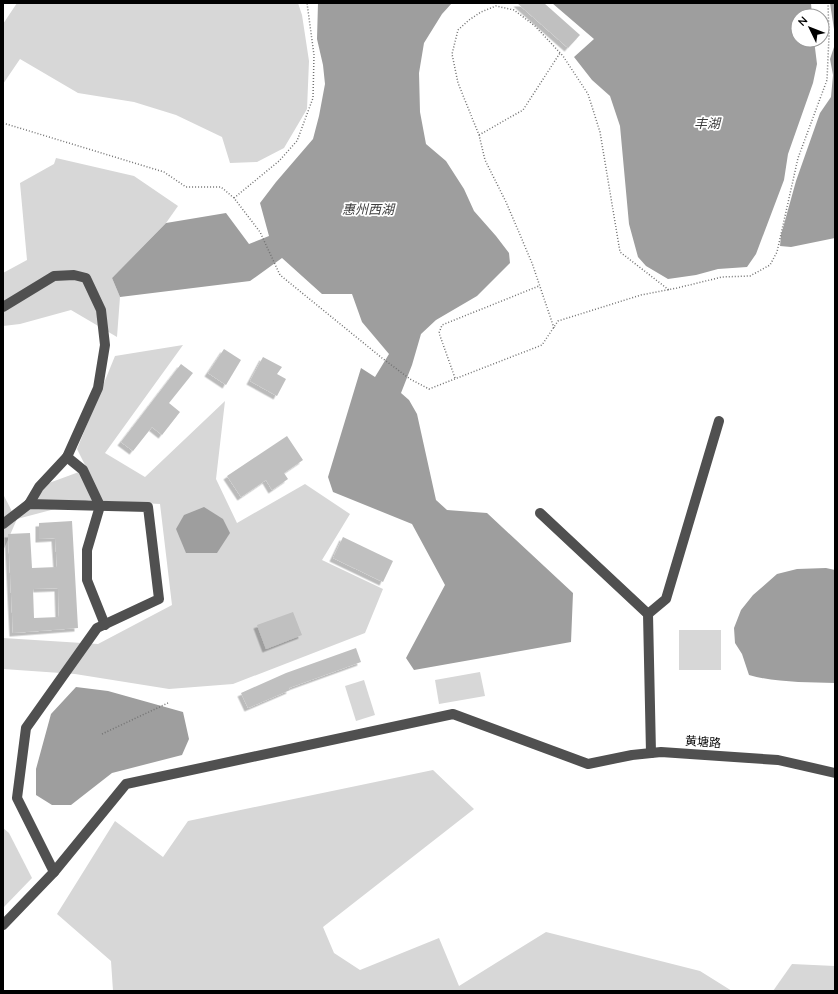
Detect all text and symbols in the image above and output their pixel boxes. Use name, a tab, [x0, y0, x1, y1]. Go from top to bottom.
north arrow	[790, 8, 830, 48]
text: N	[795, 13, 811, 29]
water label: 丰湖	[694, 115, 722, 131]
water label: 惠州西湖	[342, 201, 396, 217]
street label: 黄塘路	[685, 733, 722, 750]

